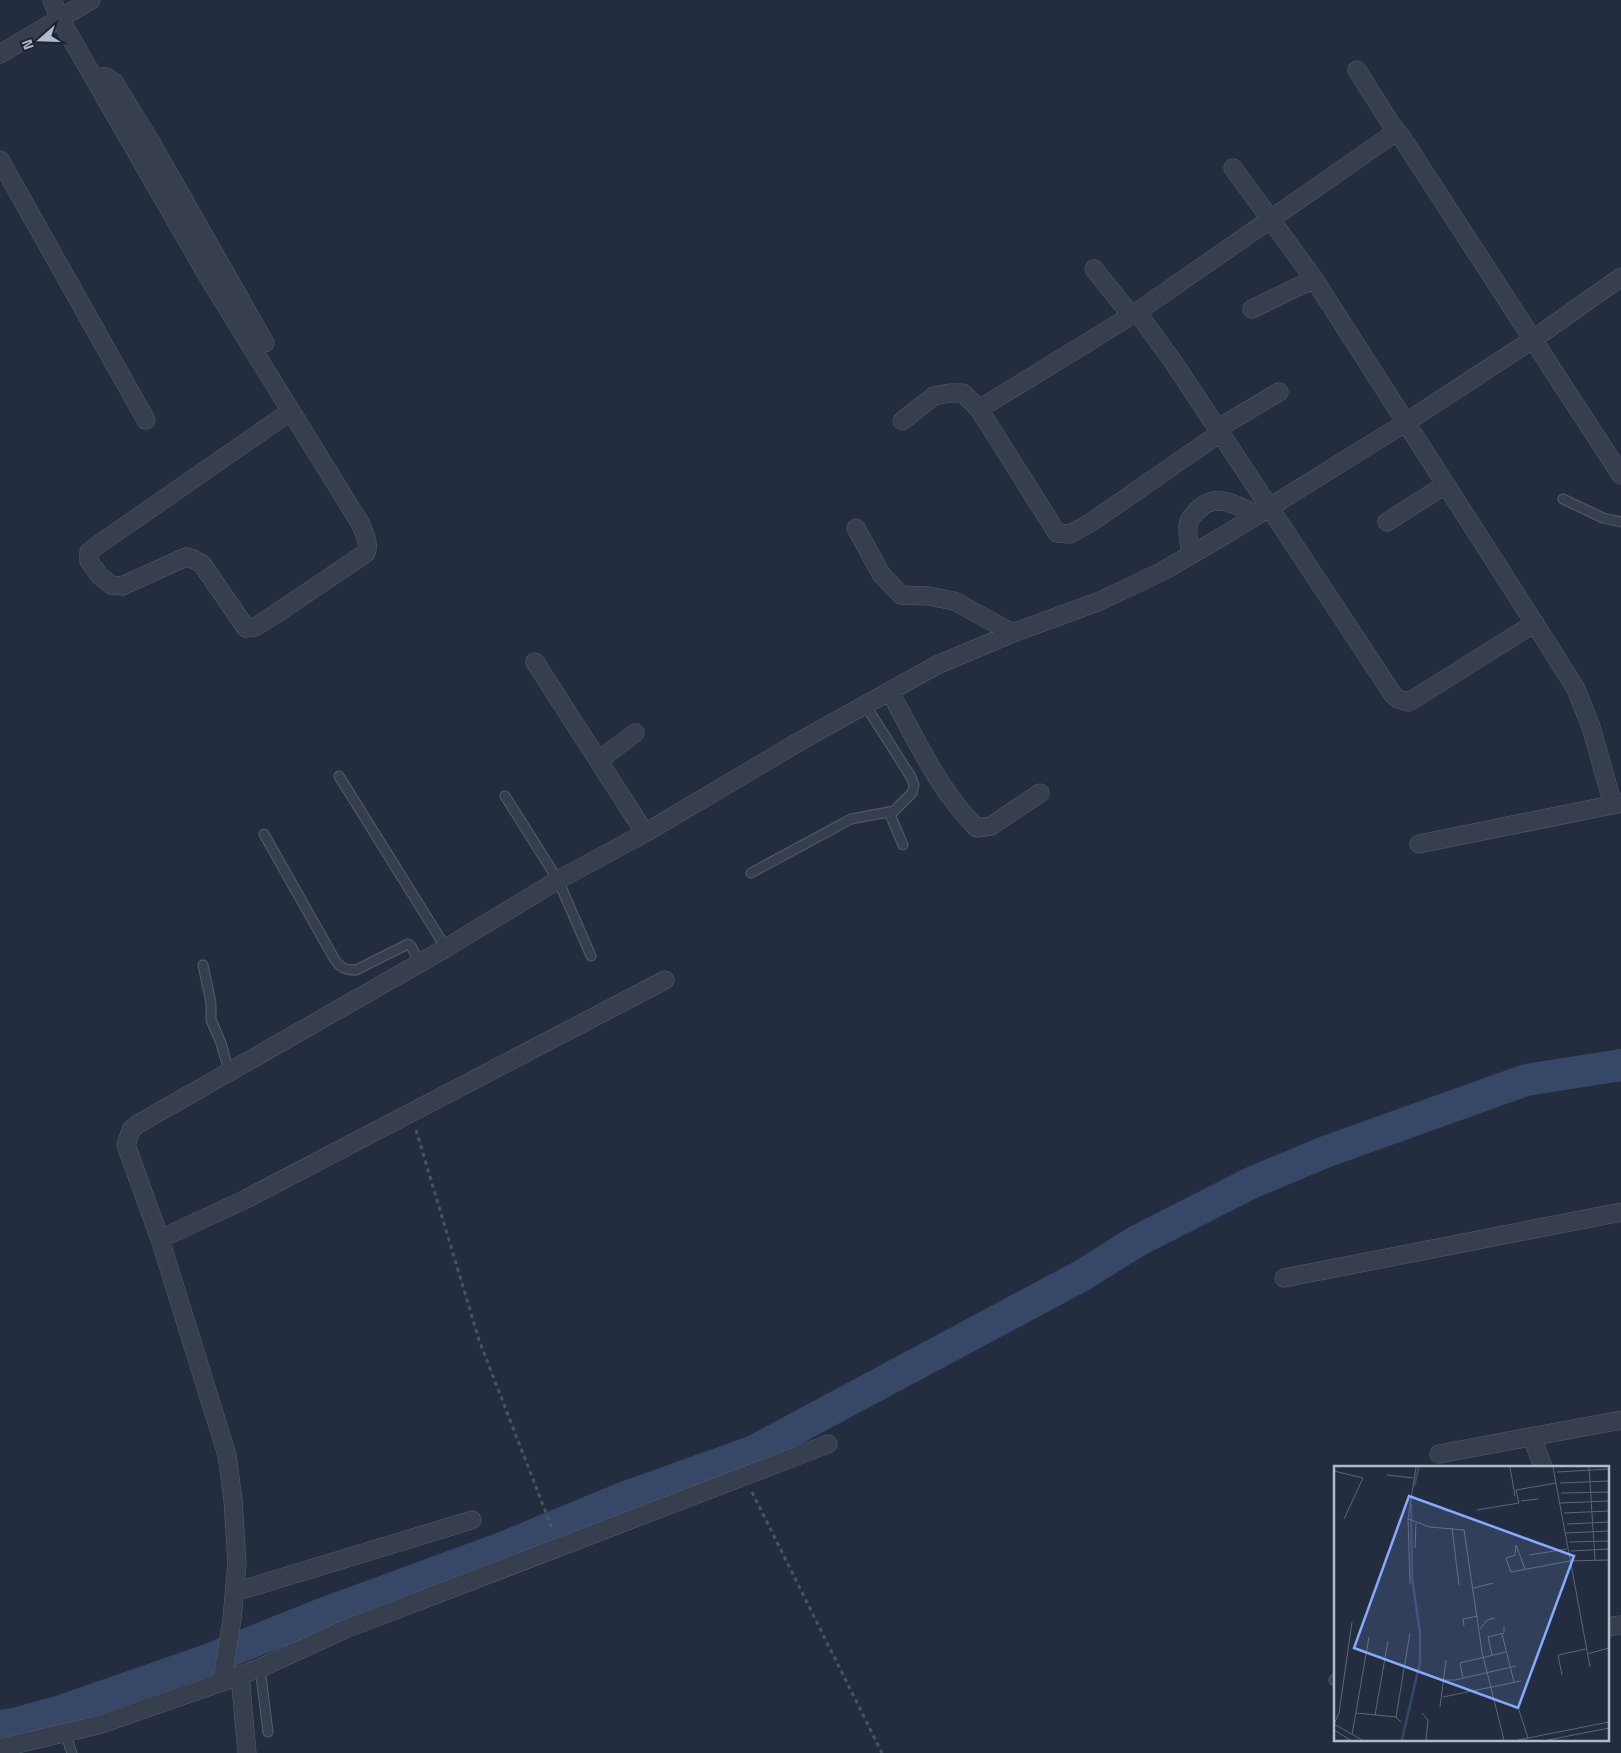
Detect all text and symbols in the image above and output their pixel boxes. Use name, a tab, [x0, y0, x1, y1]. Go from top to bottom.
north arrow	[15, 15, 65, 65]
text: N	[18, 37, 38, 52]
inset map	[1334, 1466, 1608, 1740]

